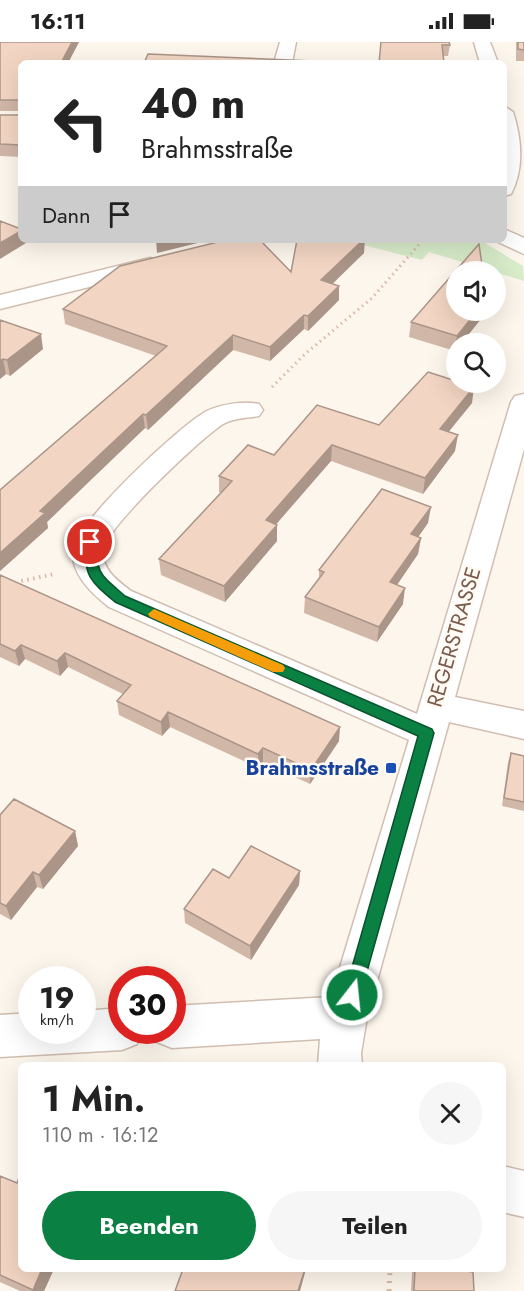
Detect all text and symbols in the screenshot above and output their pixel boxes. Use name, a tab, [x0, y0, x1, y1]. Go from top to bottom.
text: 16:11	[30, 5, 85, 37]
text: 40 m	[141, 73, 245, 134]
icon: left	[42, 84, 120, 162]
text: Brahmsstraße	[141, 129, 293, 168]
icon: arrive	[103, 198, 136, 231]
text: Dann	[42, 199, 91, 231]
map controls	[446, 261, 506, 393]
button: sound	[446, 261, 506, 321]
button: search	[446, 333, 506, 393]
pin	[64, 516, 115, 567]
icon: arrive	[73, 525, 106, 558]
street label: REGERSTRASSE	[420, 563, 488, 711]
place label: Brahmsstraße	[245, 753, 379, 783]
marker: Brahmsstraße	[384, 761, 398, 775]
position arrow	[320, 963, 384, 1027]
speed limit sign: 30	[108, 966, 186, 1044]
text: 19	[39, 976, 75, 1019]
text: km/h	[40, 1009, 74, 1031]
text: 1 Min.	[42, 1072, 145, 1124]
button: close	[419, 1082, 482, 1145]
text: 110 m · 16:12	[42, 1121, 159, 1150]
button: Beenden	[42, 1191, 256, 1260]
button: Teilen	[268, 1191, 482, 1260]

